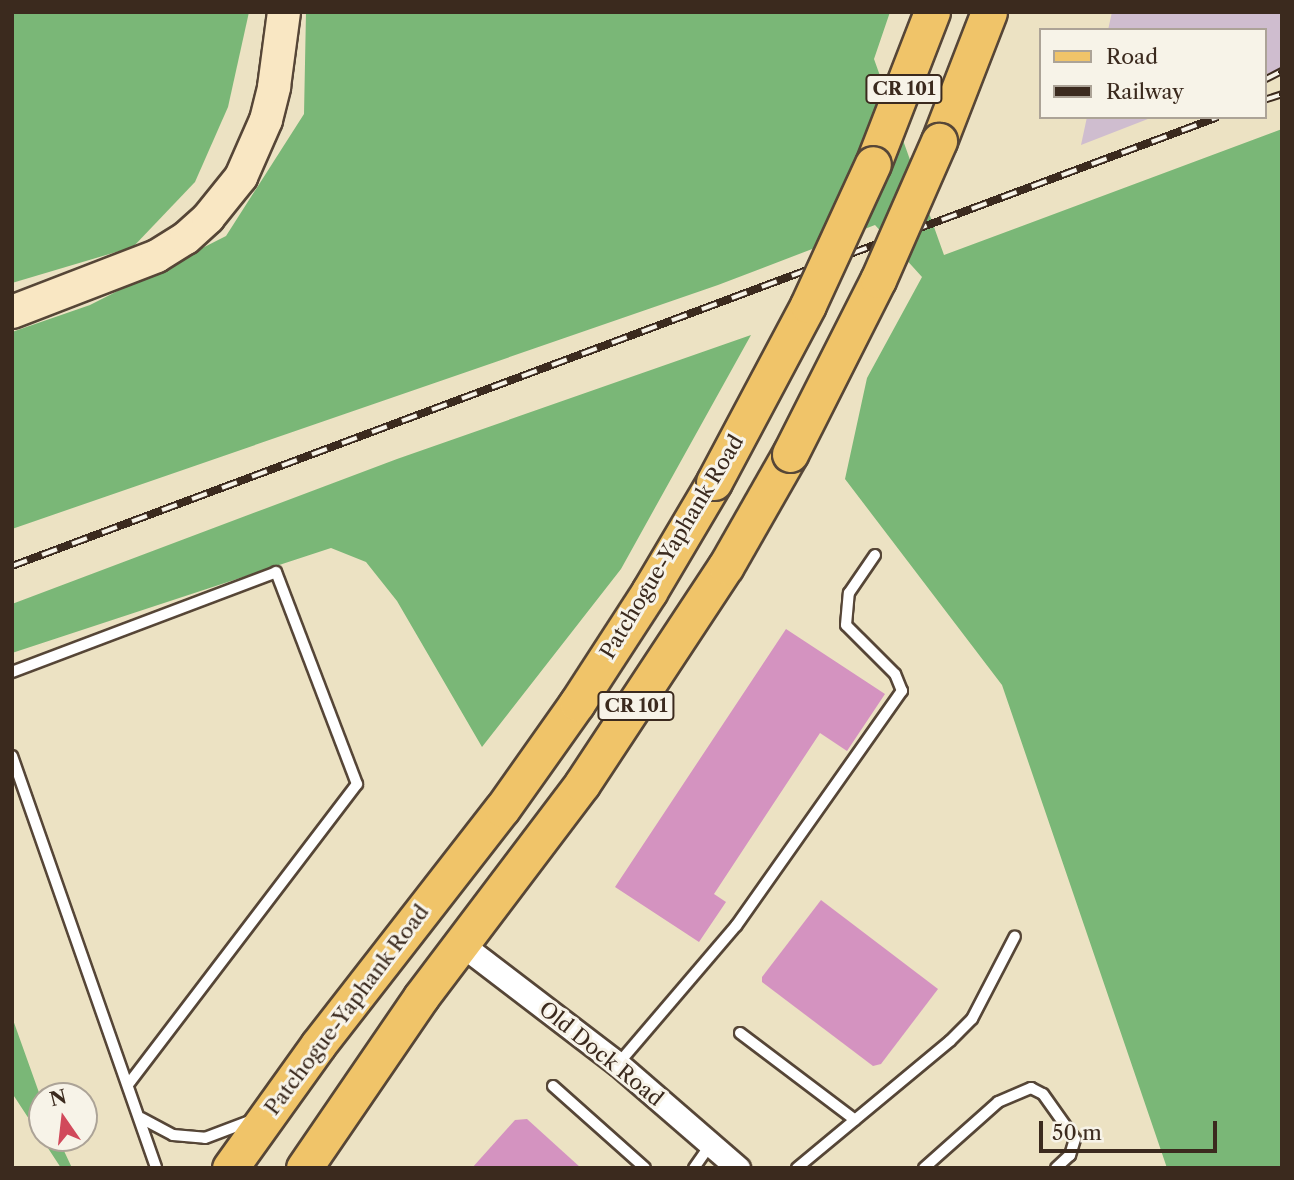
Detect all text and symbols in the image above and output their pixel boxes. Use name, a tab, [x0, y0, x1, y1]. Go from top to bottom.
legend	[1038, 28, 1266, 119]
text: Road	[1106, 44, 1158, 69]
road number: CR 101	[864, 74, 944, 104]
text: Railway	[1106, 79, 1184, 104]
street label: Patchogue-Yaphank Road	[595, 430, 749, 664]
road number: CR 101	[596, 691, 676, 722]
street label: Patchogue-Yaphank Road	[260, 900, 434, 1120]
street label: Old Dock Road	[534, 996, 668, 1112]
north arrow	[28, 1082, 98, 1152]
text: N	[47, 1085, 69, 1111]
scale bar	[1042, 1106, 1220, 1150]
text: 50 m	[1052, 1120, 1102, 1145]

